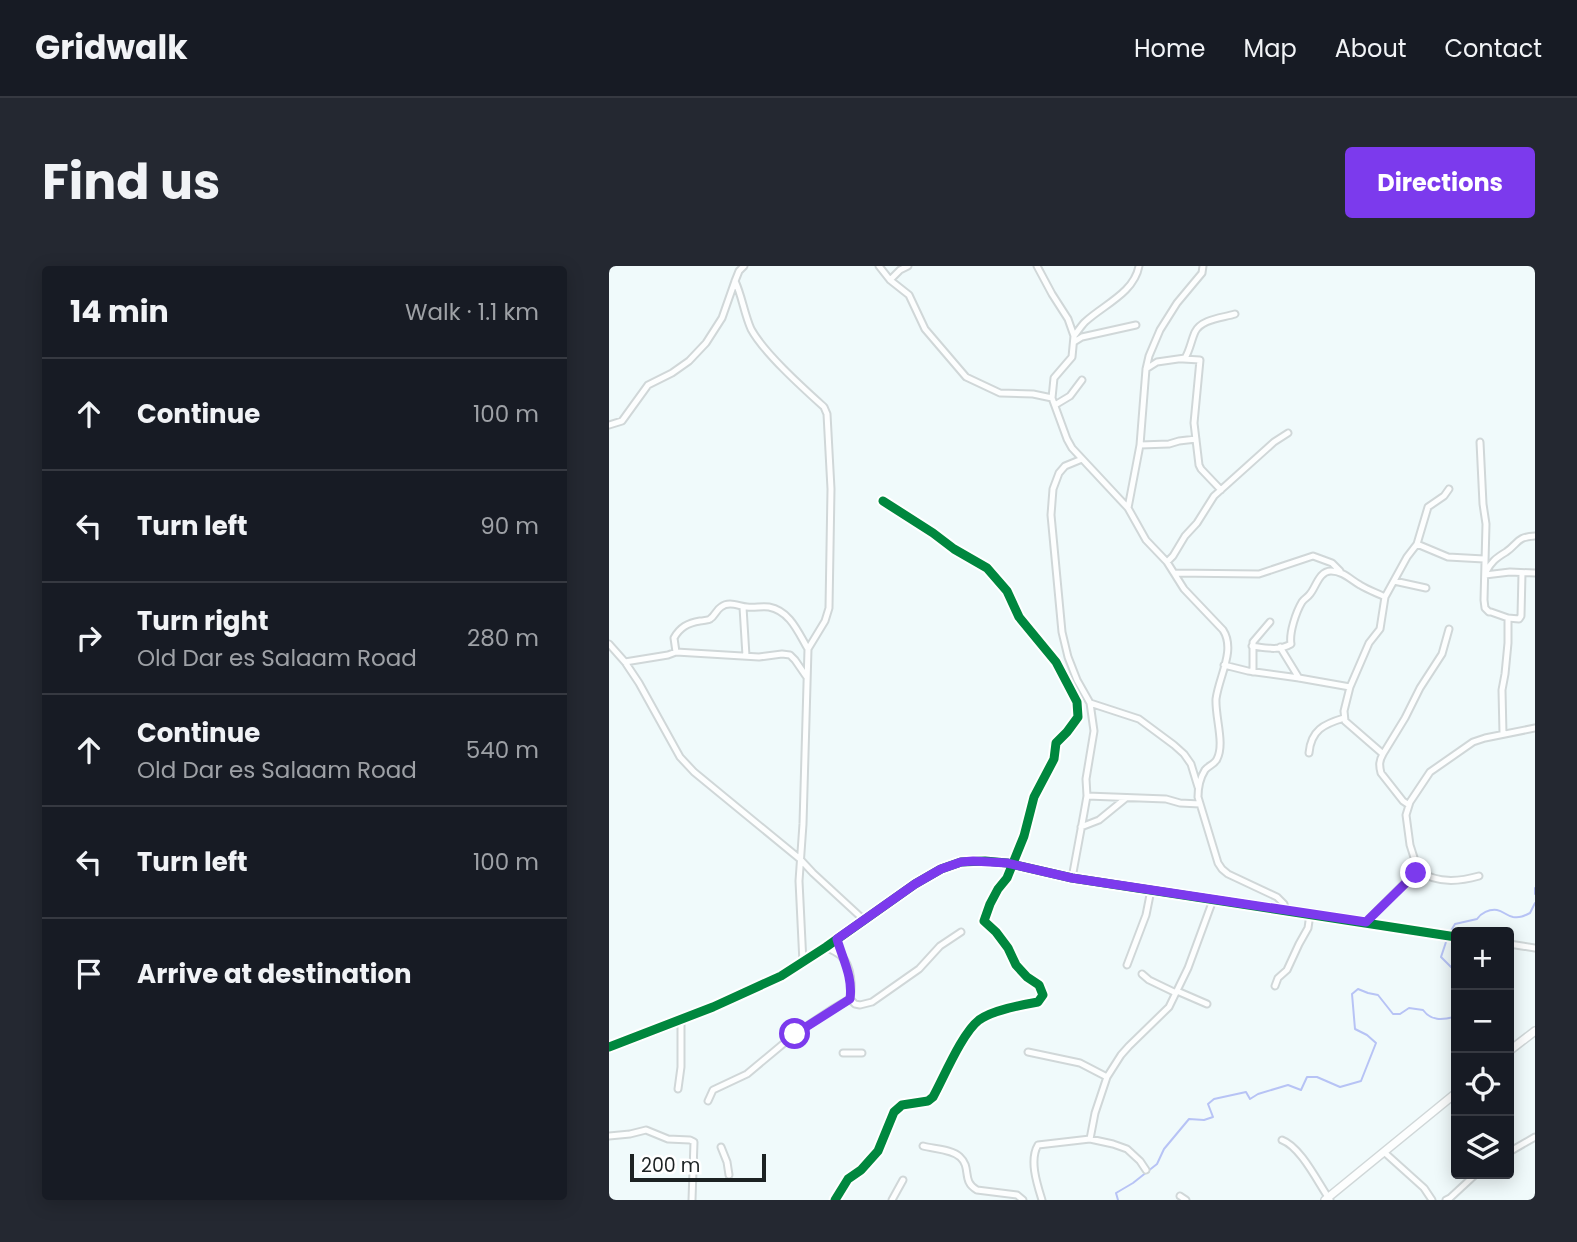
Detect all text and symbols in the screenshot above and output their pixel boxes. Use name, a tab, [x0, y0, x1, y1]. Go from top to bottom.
text: Gridwalk	[35, 24, 188, 71]
text: Home	[1134, 32, 1206, 65]
text: Map	[1244, 32, 1297, 65]
text: About	[1335, 32, 1406, 65]
text: Contact	[1444, 32, 1542, 65]
button: Directions	[1345, 147, 1535, 218]
text: Find us	[42, 148, 220, 216]
text: 14 min	[70, 290, 169, 333]
text: Walk · 1.1 km	[405, 296, 539, 328]
icon: ahead	[70, 395, 108, 433]
text: Continue	[137, 396, 260, 432]
text: 100 m	[473, 398, 539, 430]
icon: left	[70, 507, 108, 545]
text: Turn left	[137, 508, 248, 544]
text: 90 m	[480, 510, 539, 542]
text: Turn right	[137, 603, 269, 639]
icon: right	[70, 619, 108, 657]
text: 280 m	[467, 622, 539, 654]
text: Old Dar es Salaam Road	[137, 642, 417, 674]
text: Continue	[137, 715, 260, 751]
icon: ahead	[70, 731, 108, 769]
text: 540 m	[466, 734, 539, 766]
text: Old Dar es Salaam Road	[137, 754, 417, 786]
icon: left	[70, 843, 108, 881]
text: Turn left	[137, 844, 248, 880]
text: 100 m	[473, 846, 539, 878]
route end	[1400, 857, 1431, 888]
map controls	[1451, 927, 1514, 1179]
button: +	[1451, 927, 1514, 990]
icon: arrive	[70, 955, 108, 993]
text: Arrive at destination	[137, 956, 412, 992]
button: −	[1451, 990, 1514, 1053]
route start	[779, 1018, 810, 1049]
button: locate	[1451, 1053, 1514, 1116]
button: layers	[1451, 1116, 1514, 1179]
scale bar	[630, 1151, 767, 1183]
text: 200 m	[641, 1152, 700, 1179]

